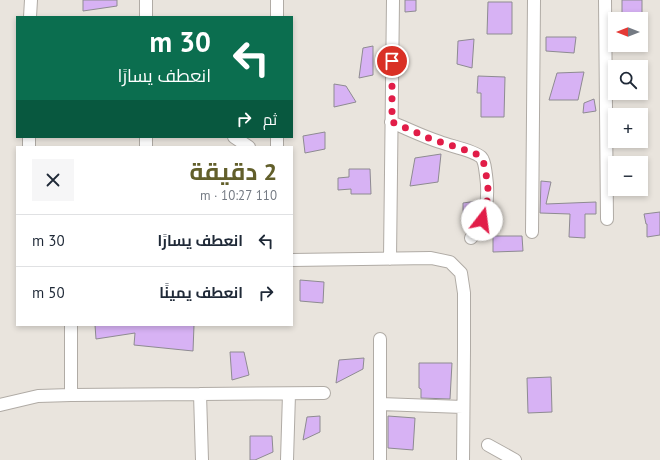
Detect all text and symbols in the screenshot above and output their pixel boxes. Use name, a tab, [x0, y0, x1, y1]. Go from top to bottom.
north arrow	[608, 12, 648, 52]
map controls	[608, 12, 648, 196]
text: 30 m	[150, 23, 211, 60]
icon: left	[225, 32, 277, 84]
pin	[375, 44, 409, 78]
icon: arrive	[381, 50, 403, 72]
button: search	[608, 60, 648, 100]
text: انعطف يسارًا	[117, 64, 211, 87]
icon: right	[233, 108, 255, 130]
button: +	[608, 108, 648, 148]
text: ثم	[263, 110, 277, 129]
text: 2 دقيقة	[189, 156, 277, 187]
button: −	[608, 156, 648, 196]
button: close	[32, 159, 74, 201]
text: 110 m · 10:27	[200, 187, 277, 204]
position arrow	[461, 199, 503, 241]
icon: left	[255, 230, 277, 252]
text: 30 m	[32, 231, 65, 250]
text: انعطف يسارًا	[157, 231, 243, 250]
icon: right	[255, 282, 277, 304]
text: 50 m	[32, 283, 65, 302]
text: انعطف يمينًا	[159, 283, 243, 302]

